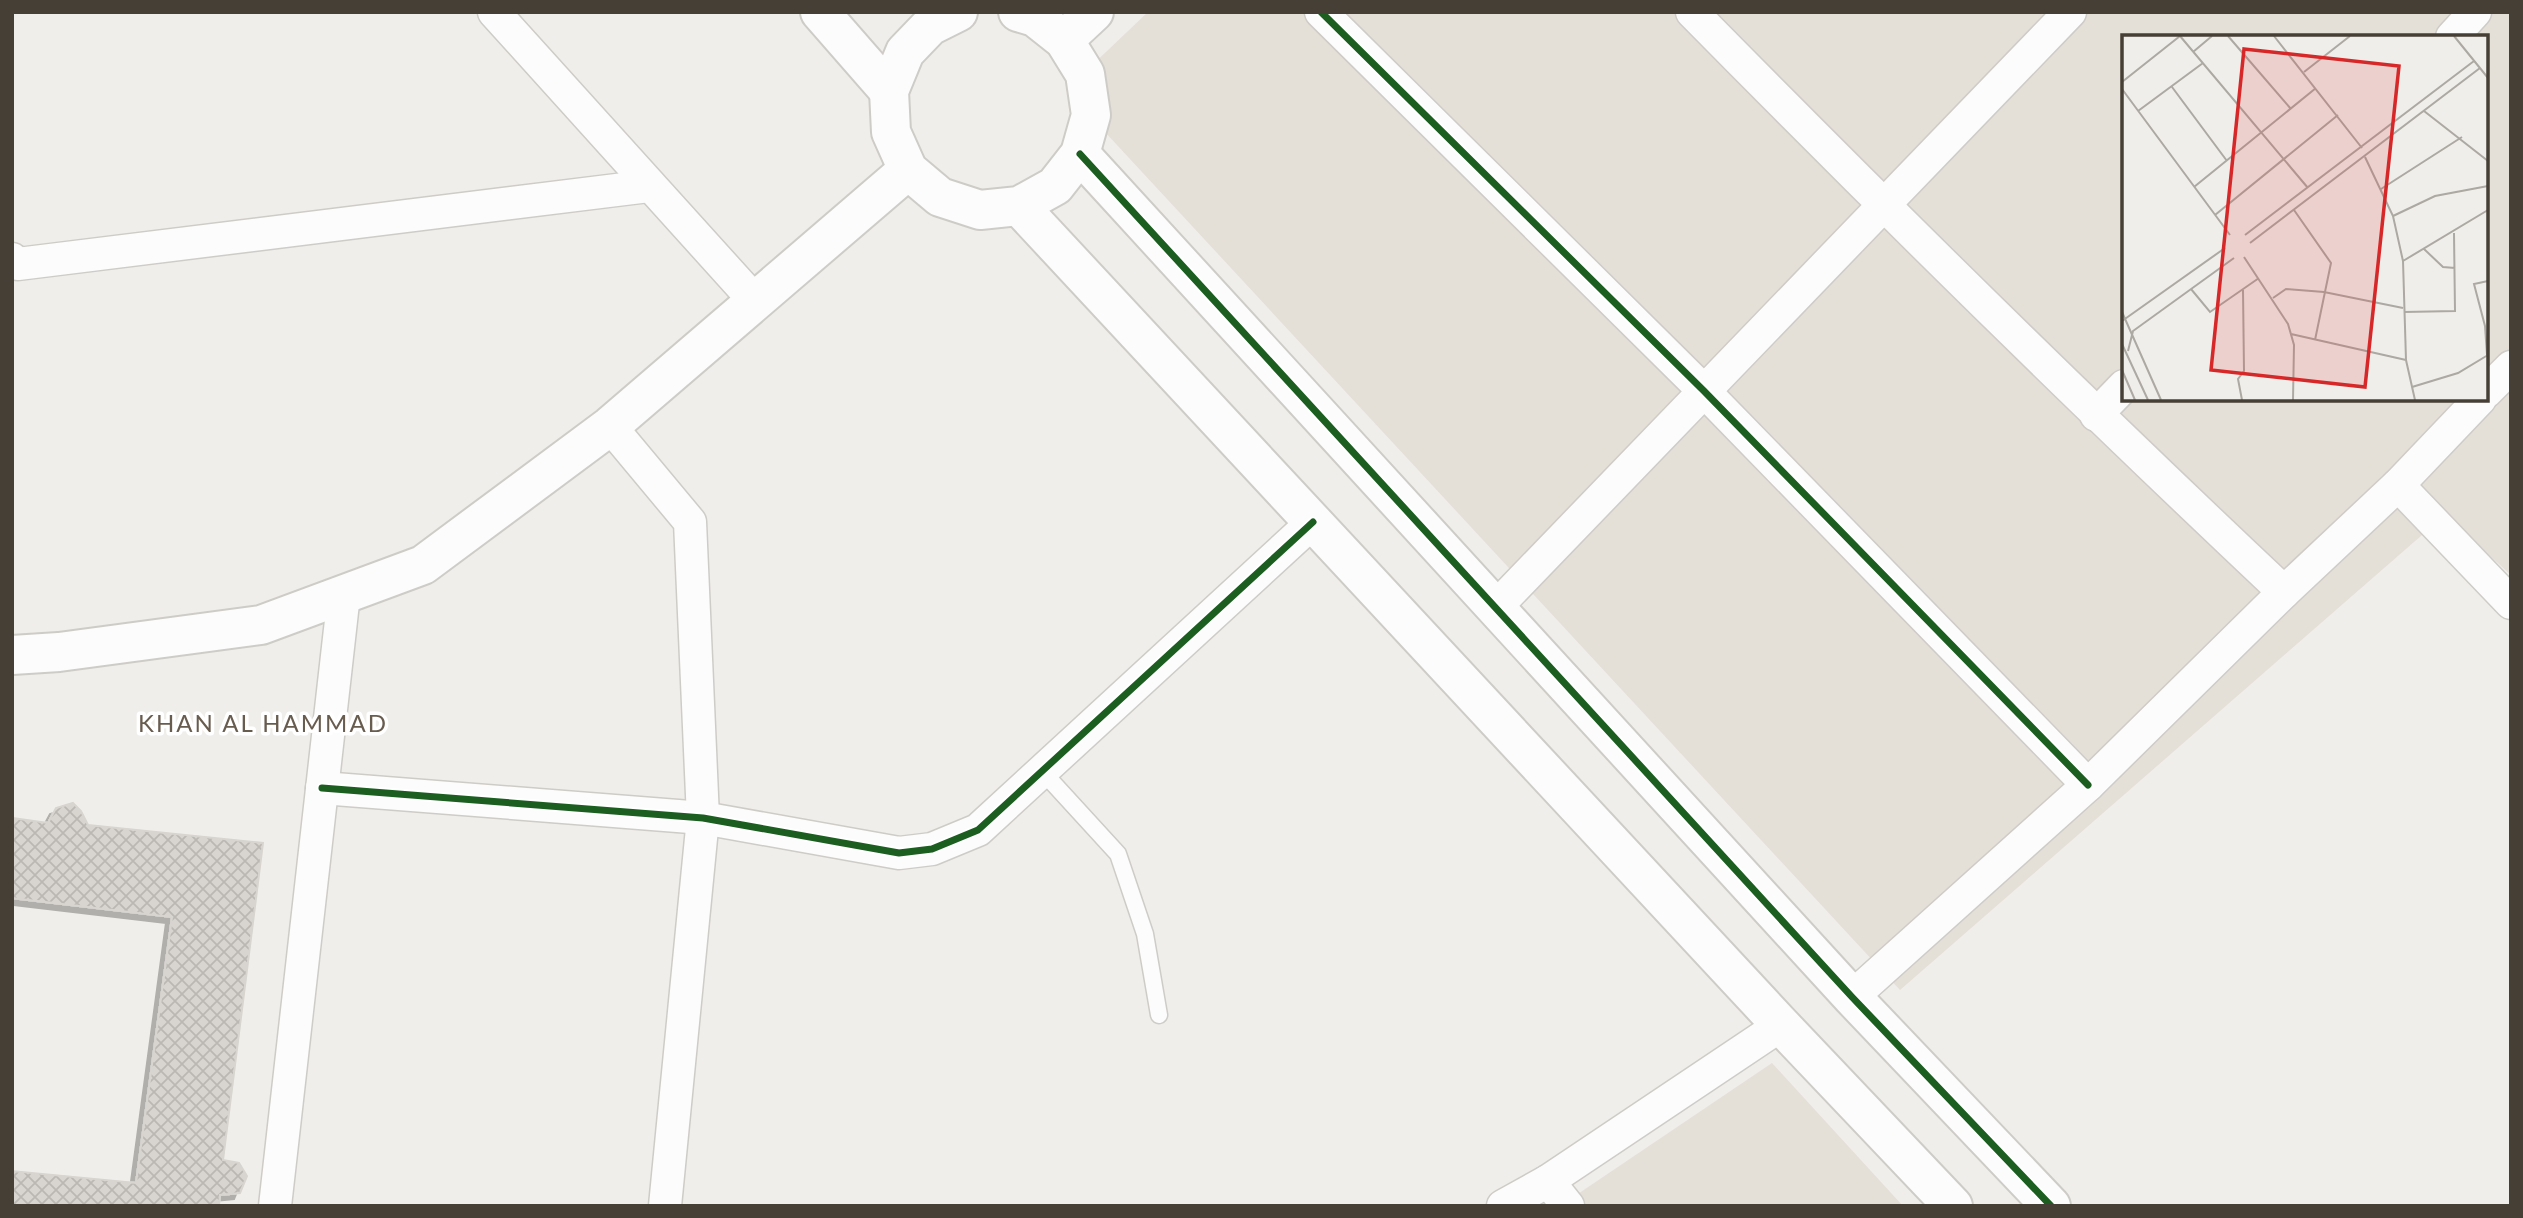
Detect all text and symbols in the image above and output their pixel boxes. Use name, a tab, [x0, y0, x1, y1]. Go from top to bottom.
inset map	[2122, 35, 2488, 401]
district label: KHAN AL HAMMAD	[138, 708, 388, 737]

